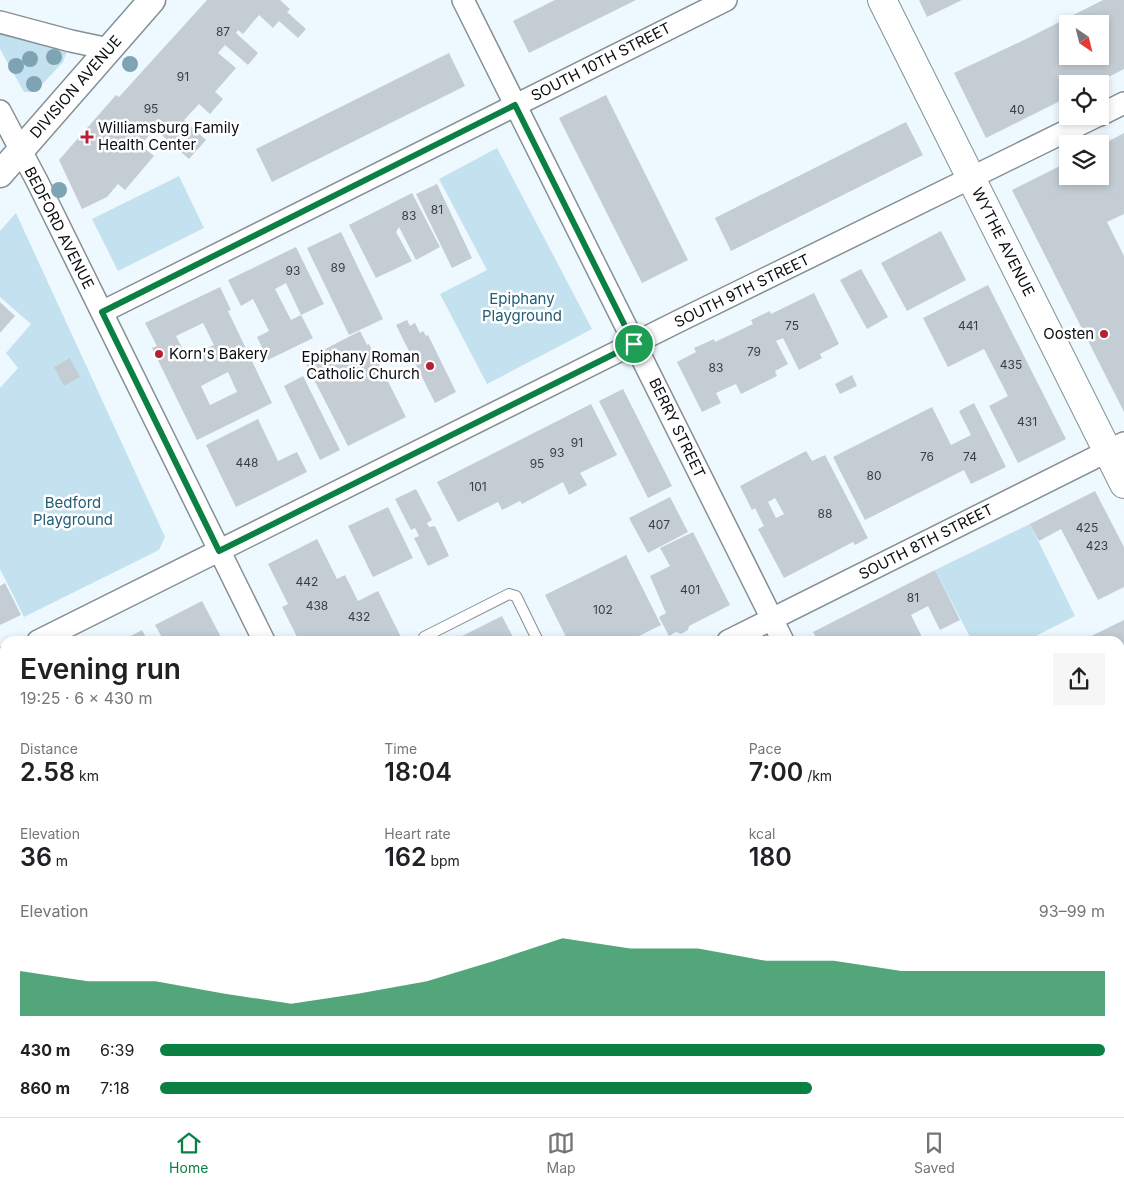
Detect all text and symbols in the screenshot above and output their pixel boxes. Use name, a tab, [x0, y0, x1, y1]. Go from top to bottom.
north arrow	[1059, 15, 1109, 65]
map controls	[1059, 15, 1109, 185]
street label: SOUTH 10TH STREET	[528, 18, 674, 105]
house number: 87	[216, 24, 230, 39]
street label: DIVISION AVENUE	[26, 31, 125, 142]
house number: 91	[177, 69, 189, 84]
button: locate	[1059, 75, 1109, 125]
house number: 95	[144, 101, 158, 116]
house number: 40	[1009, 102, 1025, 117]
place label: Williamsburg Family Health Center	[98, 118, 240, 154]
marker: Williamsburg Family Health Center	[80, 130, 94, 144]
button: layers	[1059, 135, 1109, 185]
street label: BEDFORD AVENUE	[20, 163, 99, 292]
street label: WYTHE AVENUE	[968, 184, 1039, 299]
house number: 81	[431, 202, 443, 217]
house number: 83	[402, 208, 416, 223]
street label: SOUTH 9TH STREET	[671, 249, 813, 332]
house number: 89	[331, 260, 345, 275]
house number: 93	[286, 263, 300, 278]
park label: Epiphany Playground	[482, 289, 562, 325]
house number: 75	[785, 318, 799, 333]
house number: 441	[958, 318, 978, 333]
pin	[613, 323, 655, 365]
place label: Oosten	[1043, 324, 1094, 343]
marker: Oosten	[1098, 328, 1110, 340]
icon: arrive	[620, 330, 648, 358]
place label: Korn's Bakery	[169, 344, 269, 363]
house number: 79	[747, 344, 761, 359]
place label: Epiphany Roman Catholic Church	[302, 347, 420, 383]
marker: Korn's Bakery	[153, 348, 165, 360]
house number: 435	[1000, 357, 1022, 372]
marker: Epiphany Roman Catholic Church	[424, 360, 436, 372]
house number: 83	[709, 360, 723, 375]
street label: BERRY STREET	[645, 375, 710, 481]
house number: 431	[1017, 414, 1037, 429]
house number: 91	[571, 435, 583, 450]
house number: 93	[550, 445, 564, 460]
house number: 76	[920, 449, 934, 464]
house number: 74	[963, 449, 977, 464]
house number: 448	[236, 455, 258, 470]
house number: 95	[530, 456, 544, 471]
house number: 80	[867, 468, 882, 483]
house number: 101	[469, 479, 487, 494]
park label: Bedford Playground	[33, 493, 113, 529]
street label: SOUTH 8TH STREET	[855, 499, 996, 584]
house number: 88	[818, 506, 832, 521]
house number: 407	[648, 517, 670, 532]
house number: 425	[1076, 520, 1098, 535]
house number: 423	[1086, 538, 1108, 553]
house number: 442	[296, 574, 318, 589]
house number: 401	[680, 582, 700, 597]
house number: 81	[907, 590, 919, 605]
house number: 438	[306, 598, 328, 613]
house number: 102	[593, 602, 613, 617]
house number: 432	[348, 609, 370, 624]
text: Evening run	[20, 652, 181, 686]
button: share	[1053, 653, 1105, 705]
text: 19:25 · 6 × 430 m	[20, 688, 152, 708]
text: Distance	[20, 740, 78, 757]
text: Time	[384, 740, 417, 757]
text: Pace	[749, 740, 782, 757]
text: 2.58	[20, 757, 75, 787]
text: 18:04	[384, 757, 452, 787]
text: 7:00	[749, 757, 803, 787]
text: km	[75, 767, 99, 784]
text: /km	[803, 767, 832, 784]
text: Elevation	[20, 825, 80, 842]
text: Heart rate	[384, 825, 451, 842]
text: kcal	[749, 825, 775, 842]
text: 36	[20, 842, 52, 872]
text: 162	[384, 842, 426, 872]
text: 180	[749, 842, 792, 872]
text: m	[52, 852, 68, 869]
text: bpm	[426, 852, 460, 869]
text: Elevation	[20, 901, 89, 921]
text: 93–99 m	[1039, 901, 1105, 921]
text: 430 m	[20, 1040, 70, 1060]
text: 6:39	[100, 1040, 134, 1060]
text: 860 m	[20, 1078, 70, 1098]
text: 7:18	[100, 1078, 130, 1098]
tab: Home	[169, 1129, 208, 1176]
tab: Map	[547, 1129, 576, 1176]
tab: Saved	[914, 1129, 955, 1176]

